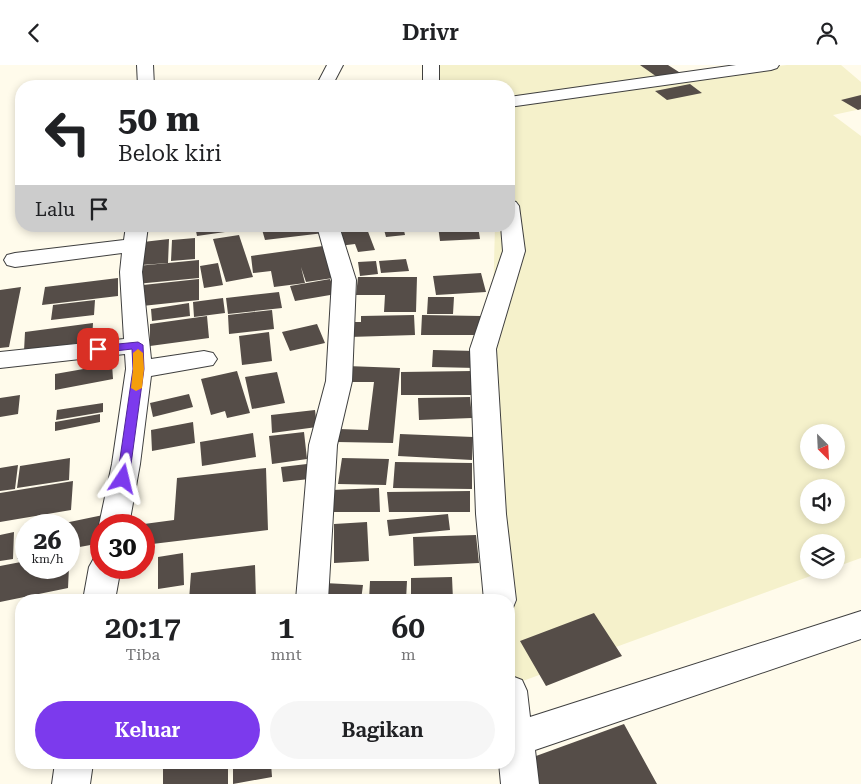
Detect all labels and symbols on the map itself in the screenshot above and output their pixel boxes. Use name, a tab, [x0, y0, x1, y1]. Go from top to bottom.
pin	[77, 328, 119, 370]
north arrow	[800, 424, 845, 469]
position arrow	[96, 452, 148, 504]
speed limit sign: 30	[90, 514, 155, 579]

